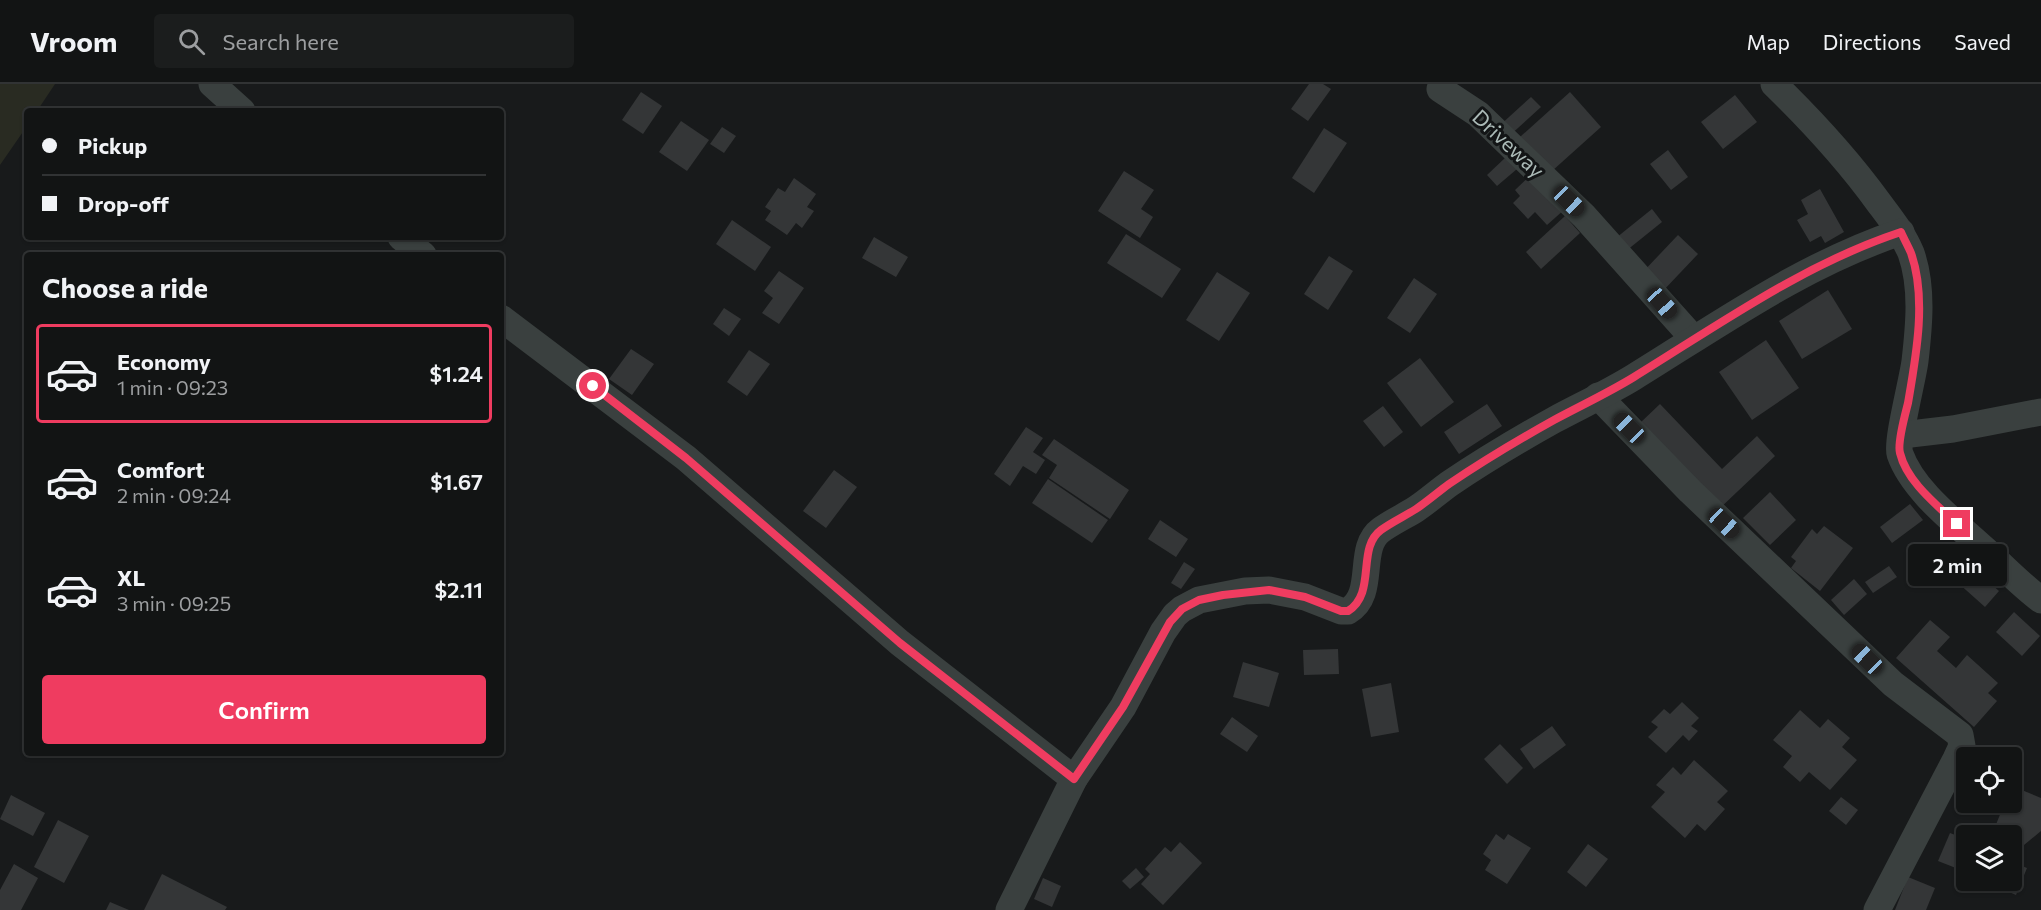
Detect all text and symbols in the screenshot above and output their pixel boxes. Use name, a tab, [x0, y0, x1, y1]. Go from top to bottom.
search box	[154, 14, 574, 68]
text: Vroom	[30, 24, 118, 58]
icon: search	[175, 25, 208, 58]
text: Search here	[223, 28, 339, 55]
text: Map	[1747, 29, 1790, 54]
text: Directions	[1823, 29, 1921, 54]
text: Saved	[1954, 29, 2011, 54]
street label: Driveway	[1468, 104, 1550, 182]
text: Pickup	[78, 132, 147, 159]
car	[1550, 182, 1588, 220]
text: Drop-off	[78, 190, 169, 217]
text: Choose a ride	[42, 271, 208, 304]
car	[1643, 284, 1681, 322]
icon: car	[45, 347, 99, 401]
text: Economy	[117, 348, 211, 375]
text: $1.24	[430, 360, 483, 387]
route start	[579, 372, 606, 399]
text: 1 min · 09:23	[117, 375, 228, 399]
car	[1610, 409, 1648, 447]
icon: car	[45, 455, 99, 509]
text: Comfort	[117, 456, 205, 483]
text: $1.67	[430, 468, 483, 495]
text: 2 min · 09:24	[117, 483, 231, 507]
car	[1705, 504, 1743, 542]
route end	[1943, 510, 1970, 537]
callout: 2 min	[1908, 545, 2006, 587]
text: 2 min	[1933, 553, 1982, 577]
icon: car	[45, 563, 99, 617]
text: XL	[117, 564, 145, 591]
text: $2.11	[435, 576, 483, 603]
text: 3 min · 09:25	[117, 591, 231, 615]
car	[1848, 640, 1886, 678]
button: Confirm	[42, 675, 486, 744]
map controls	[1956, 747, 2022, 891]
button: locate	[1956, 747, 2022, 813]
button: layers	[1956, 825, 2022, 891]

